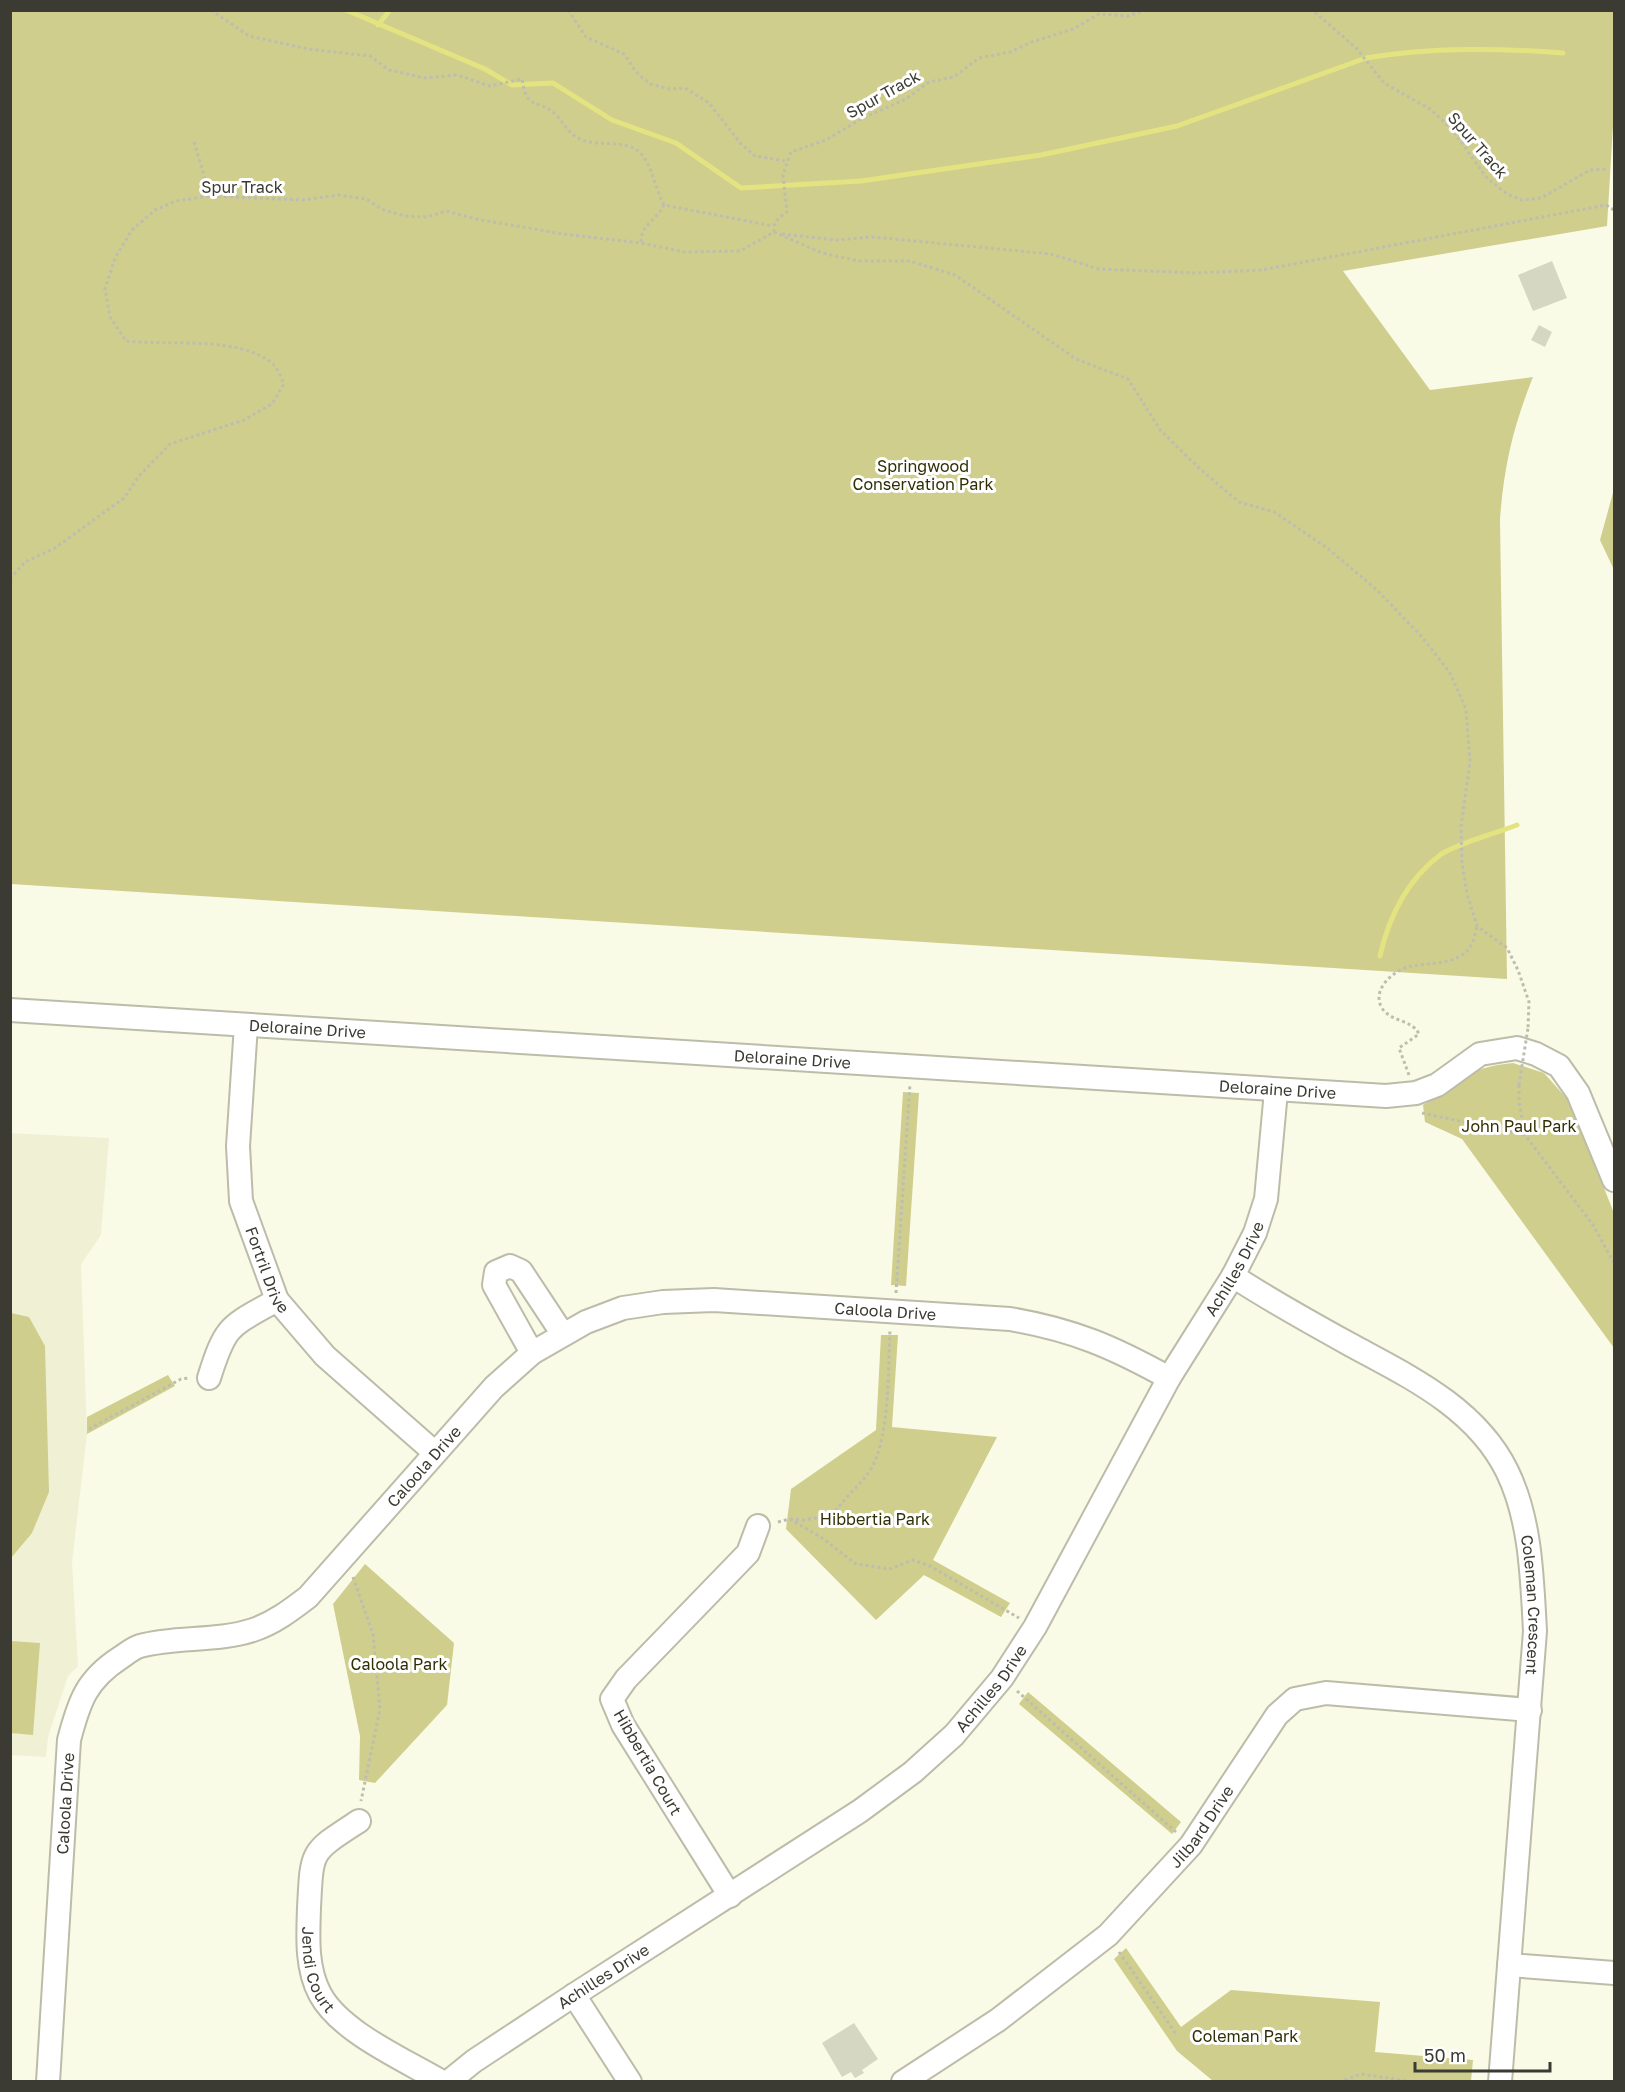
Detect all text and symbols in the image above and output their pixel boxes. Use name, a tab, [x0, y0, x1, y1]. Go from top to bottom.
street label: Spur Track	[843, 66, 923, 122]
street label: Spur Track	[1444, 108, 1512, 182]
street label: Spur Track	[201, 177, 283, 197]
park label: Springwood Conservation Park	[853, 456, 993, 494]
street label: Deloraine Drive	[248, 1015, 367, 1042]
street label: Deloraine Drive	[733, 1045, 852, 1073]
street label: Deloraine Drive	[1218, 1076, 1337, 1103]
park label: John Paul Park	[1462, 1116, 1576, 1136]
street label: Achilles Drive	[1200, 1219, 1268, 1320]
street label: Fortril Drive	[241, 1224, 294, 1317]
street label: Caloola Drive	[834, 1298, 937, 1324]
street label: Caloola Drive	[382, 1422, 465, 1511]
park label: Hibbertia Park	[820, 1509, 930, 1529]
street label: Coleman Crescent	[1517, 1533, 1545, 1676]
street label: Achilles Drive	[951, 1641, 1031, 1736]
park label: Caloola Park	[351, 1654, 447, 1674]
street label: Hibbertia Court	[610, 1706, 686, 1818]
street label: Caloola Drive	[52, 1752, 78, 1855]
street label: Jilbard Drive	[1165, 1781, 1238, 1872]
street label: Jendi Court	[298, 1926, 339, 2017]
street label: Achilles Drive	[554, 1939, 653, 2013]
park label: Coleman Park	[1192, 2026, 1298, 2046]
scale bar	[1415, 2035, 1550, 2073]
text: 50 m	[1424, 2044, 1466, 2066]

